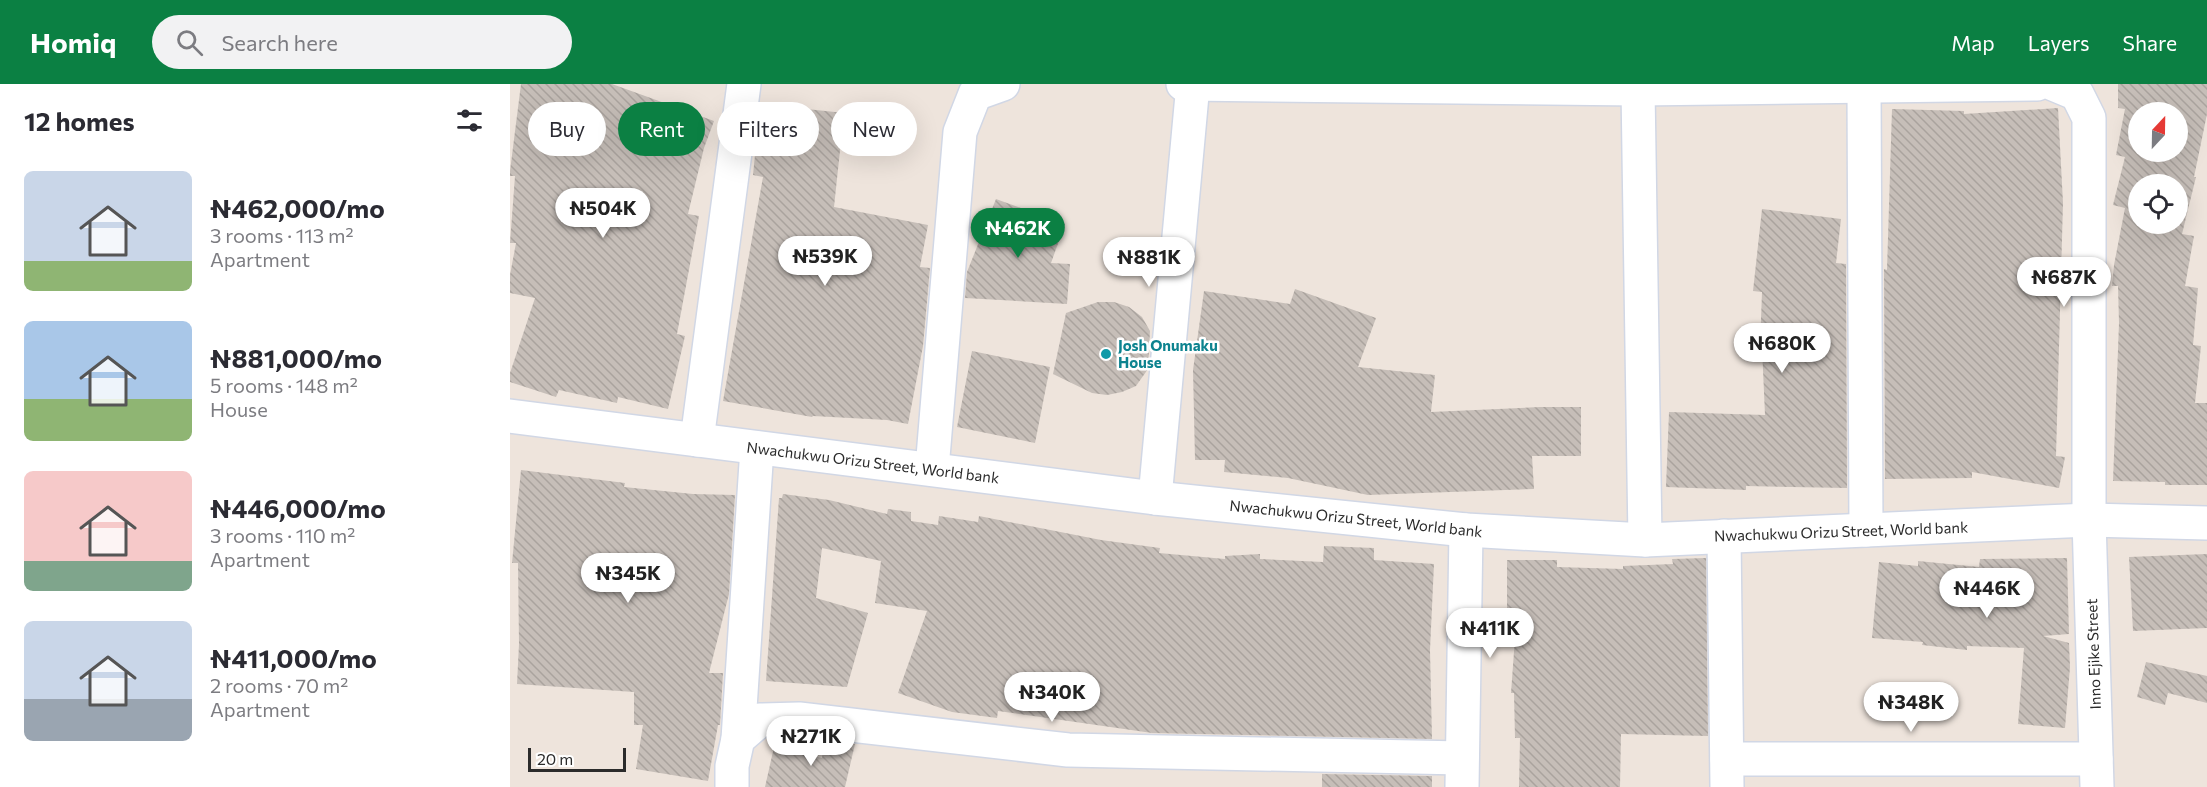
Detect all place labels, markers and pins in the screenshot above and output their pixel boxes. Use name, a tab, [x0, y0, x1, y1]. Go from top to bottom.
pin: ₦504K	[561, 188, 645, 239]
pin: ₦462K	[976, 208, 1060, 259]
pin: ₦539K	[783, 236, 867, 287]
pin: ₦881K	[1107, 237, 1191, 288]
pin: ₦687K	[2022, 257, 2106, 308]
pin: ₦680K	[1740, 323, 1824, 374]
place label: Josh Onumaku House	[1118, 336, 1218, 371]
marker: Josh Onumaku House	[1099, 347, 1113, 361]
pin: ₦345K	[586, 553, 670, 604]
pin: ₦446K	[1945, 568, 2029, 619]
pin: ₦411K	[1448, 608, 1532, 659]
pin: ₦340K	[1010, 672, 1094, 723]
pin: ₦348K	[1869, 682, 1953, 733]
pin: ₦271K	[769, 716, 853, 767]

